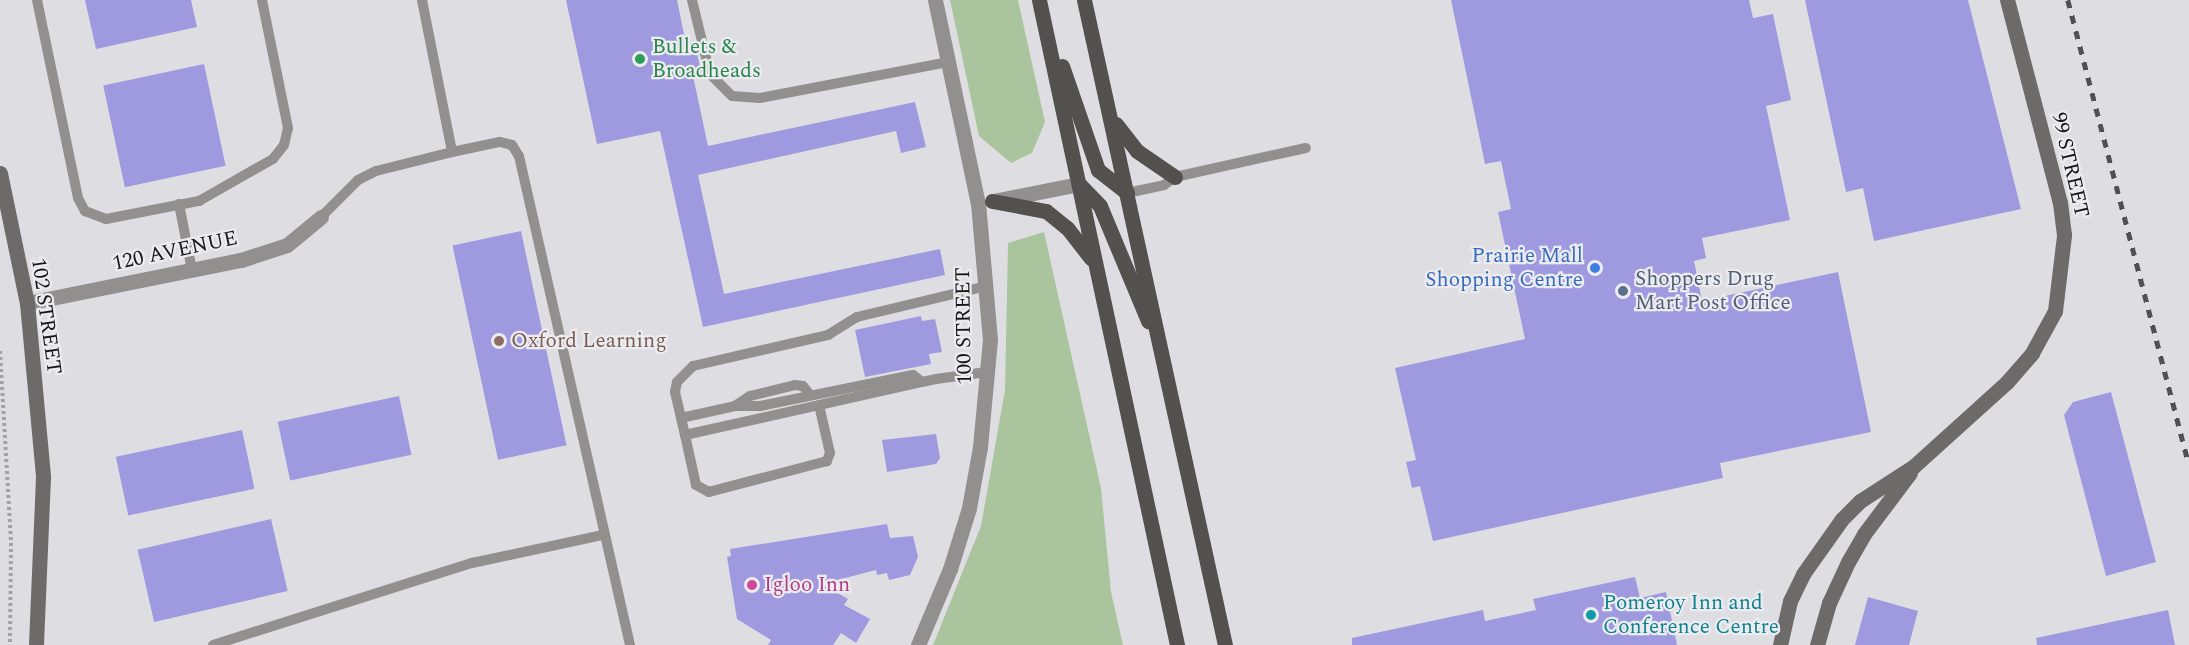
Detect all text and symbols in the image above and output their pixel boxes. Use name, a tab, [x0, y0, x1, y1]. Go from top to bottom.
place label: Bullets & Broadheads	[652, 34, 761, 84]
marker: Bullets & Broadheads	[633, 52, 647, 66]
street label: 99 STREET	[2046, 110, 2094, 220]
street label: 120 AVENUE	[110, 225, 240, 277]
place label: Prairie Mall Shopping Centre	[1425, 243, 1583, 293]
street label: 102 STREET	[25, 256, 67, 376]
marker: Prairie Mall Shopping Centre	[1588, 261, 1602, 275]
place label: Shoppers Drug Mart Post Office	[1635, 266, 1791, 316]
street label: 100 STREET	[950, 267, 978, 385]
marker: Shoppers Drug Mart Post Office	[1616, 284, 1630, 298]
place label: Oxford Learning	[511, 328, 667, 354]
marker: Oxford Learning	[492, 334, 506, 348]
place label: Igloo Inn	[764, 572, 850, 598]
marker: Igloo Inn	[745, 578, 759, 592]
place label: Pomeroy Inn and Conference Centre	[1603, 590, 1779, 640]
marker: Pomeroy Inn and Conference Centre	[1584, 608, 1598, 622]

